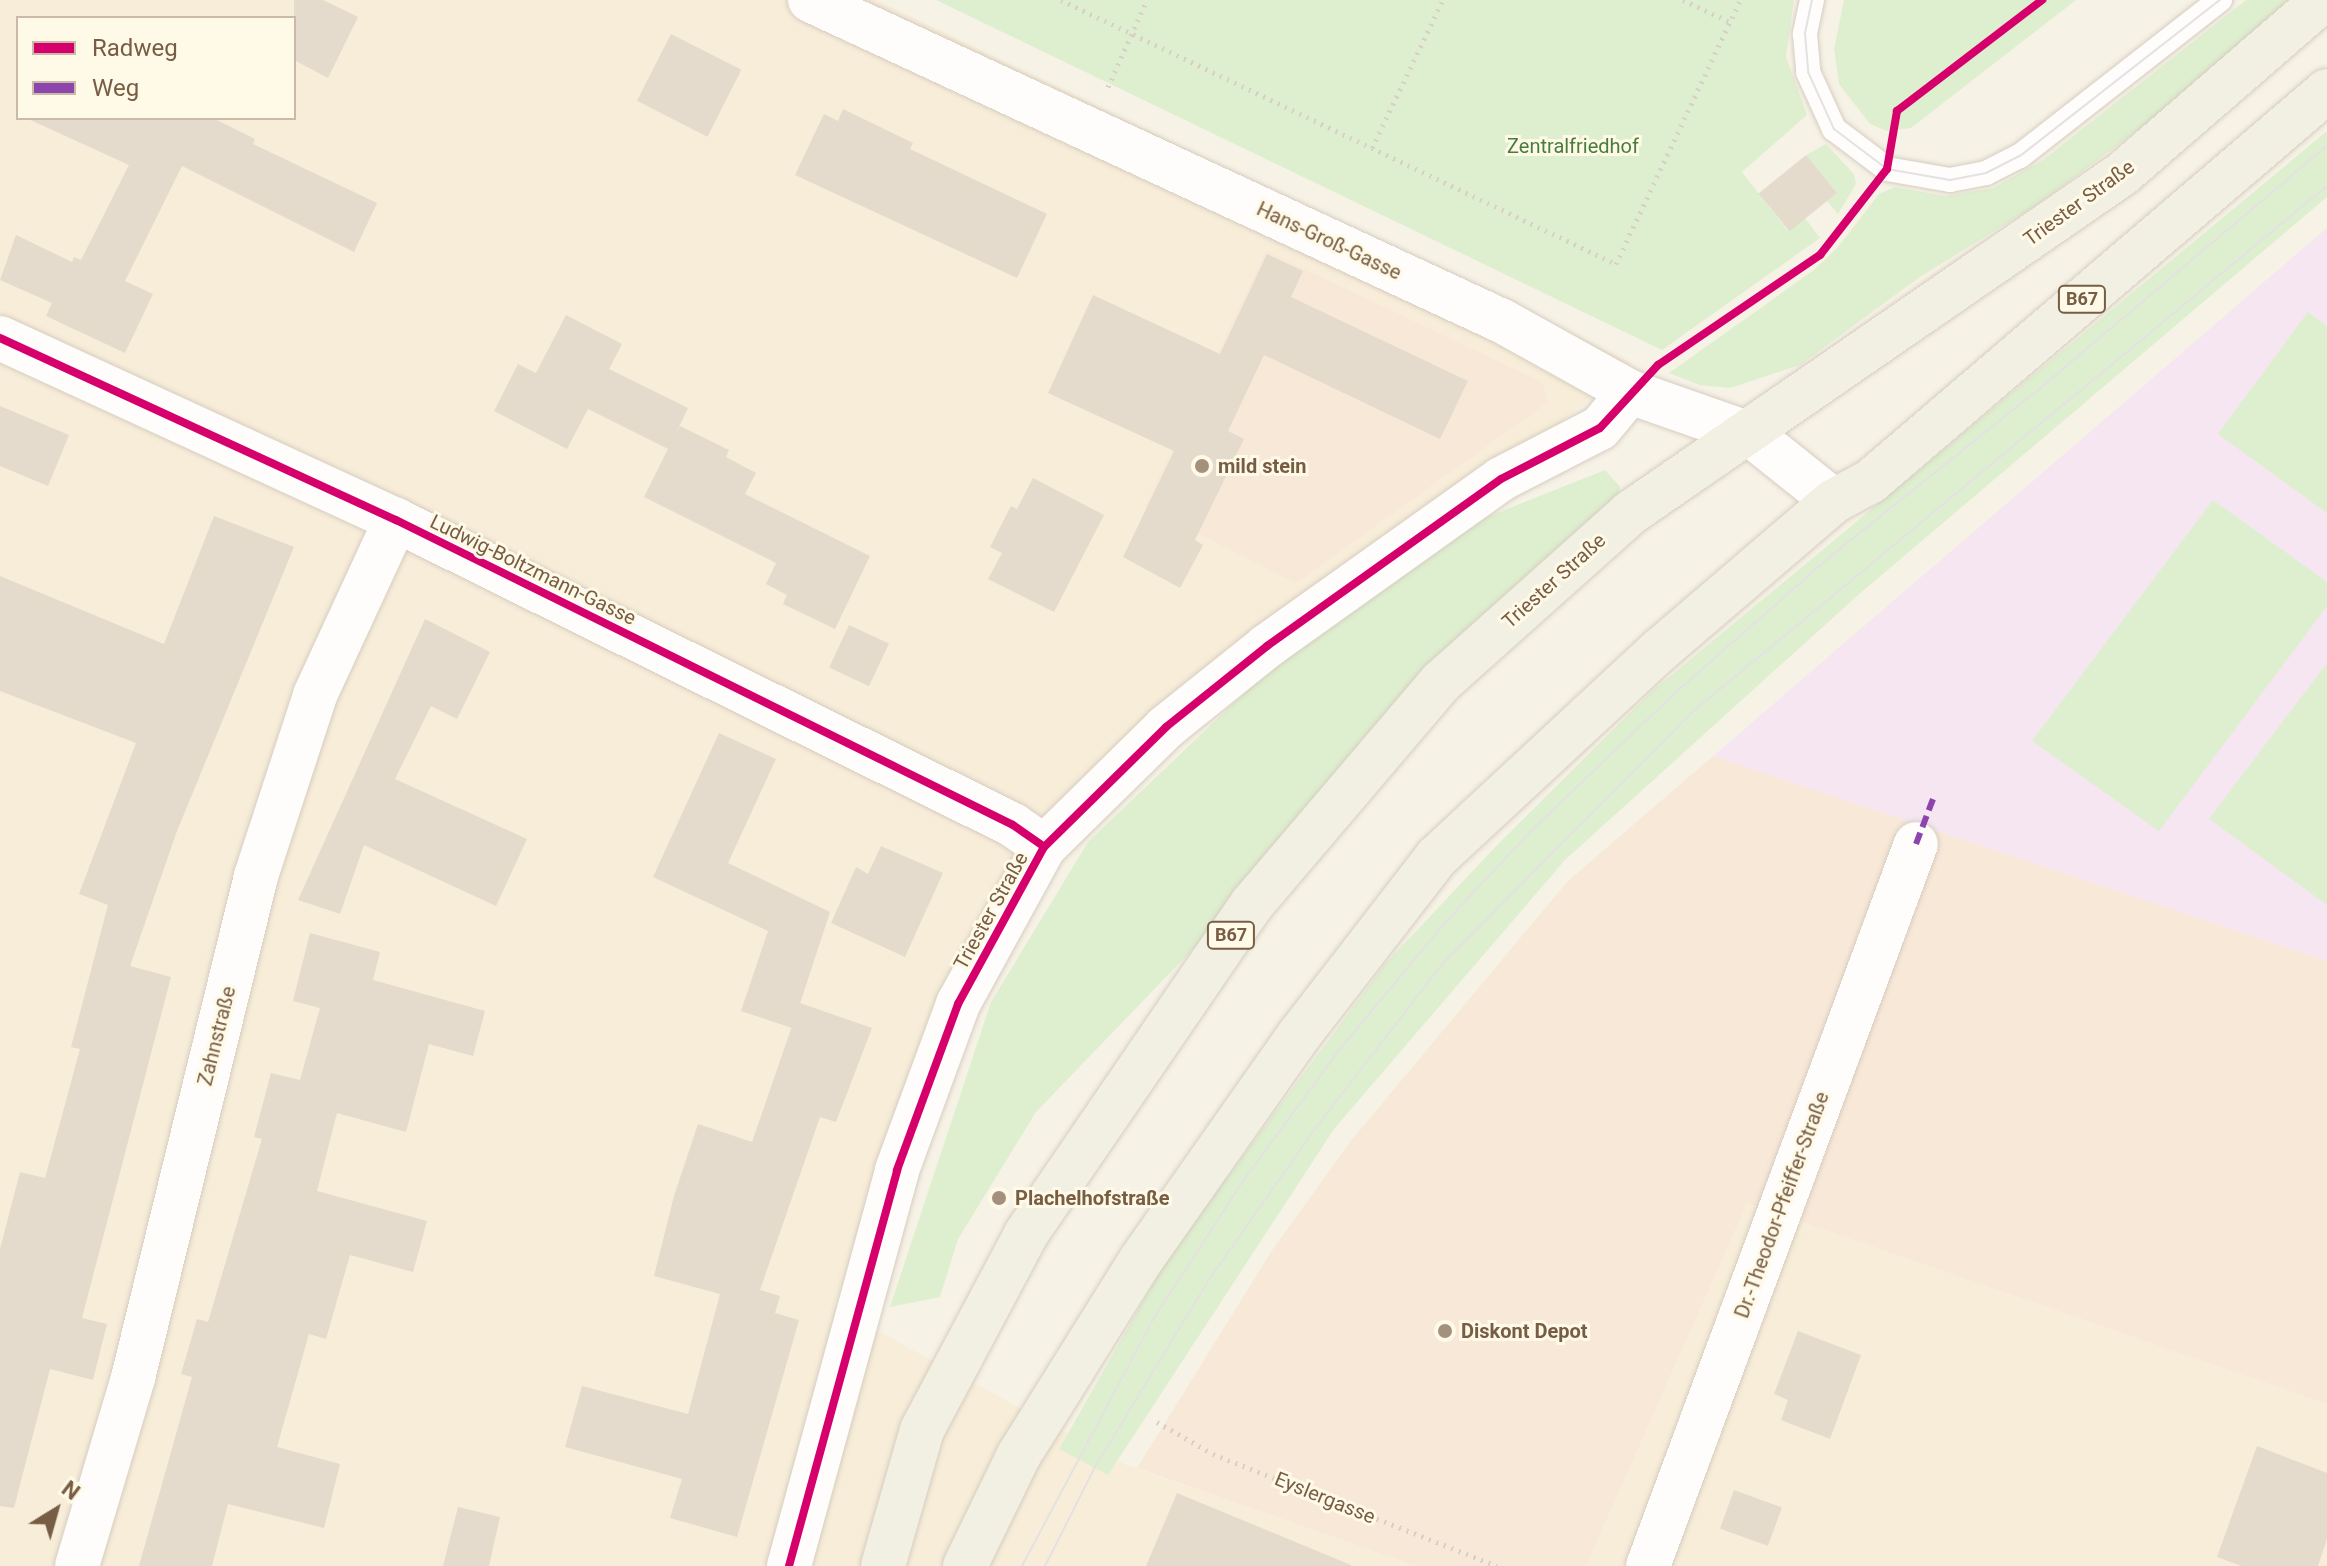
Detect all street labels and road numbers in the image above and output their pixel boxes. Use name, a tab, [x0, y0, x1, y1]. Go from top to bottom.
street label: Triester Straße	[2019, 155, 2139, 251]
street label: Hans-Groß-Gasse	[1253, 197, 1405, 285]
road number: B67	[2056, 285, 2108, 313]
street label: Ludwig-Boltzmann-Gasse	[426, 510, 640, 630]
street label: Triester Straße	[1497, 528, 1611, 634]
street label: Triester Straße	[949, 848, 1033, 974]
road number: B67	[1205, 921, 1257, 949]
street label: Zahnstraße	[193, 984, 241, 1088]
street label: Dr.-Theodor-Pfeiffer-Straße	[1730, 1089, 1834, 1321]
street label: Eyslergasse	[1271, 1467, 1379, 1529]

